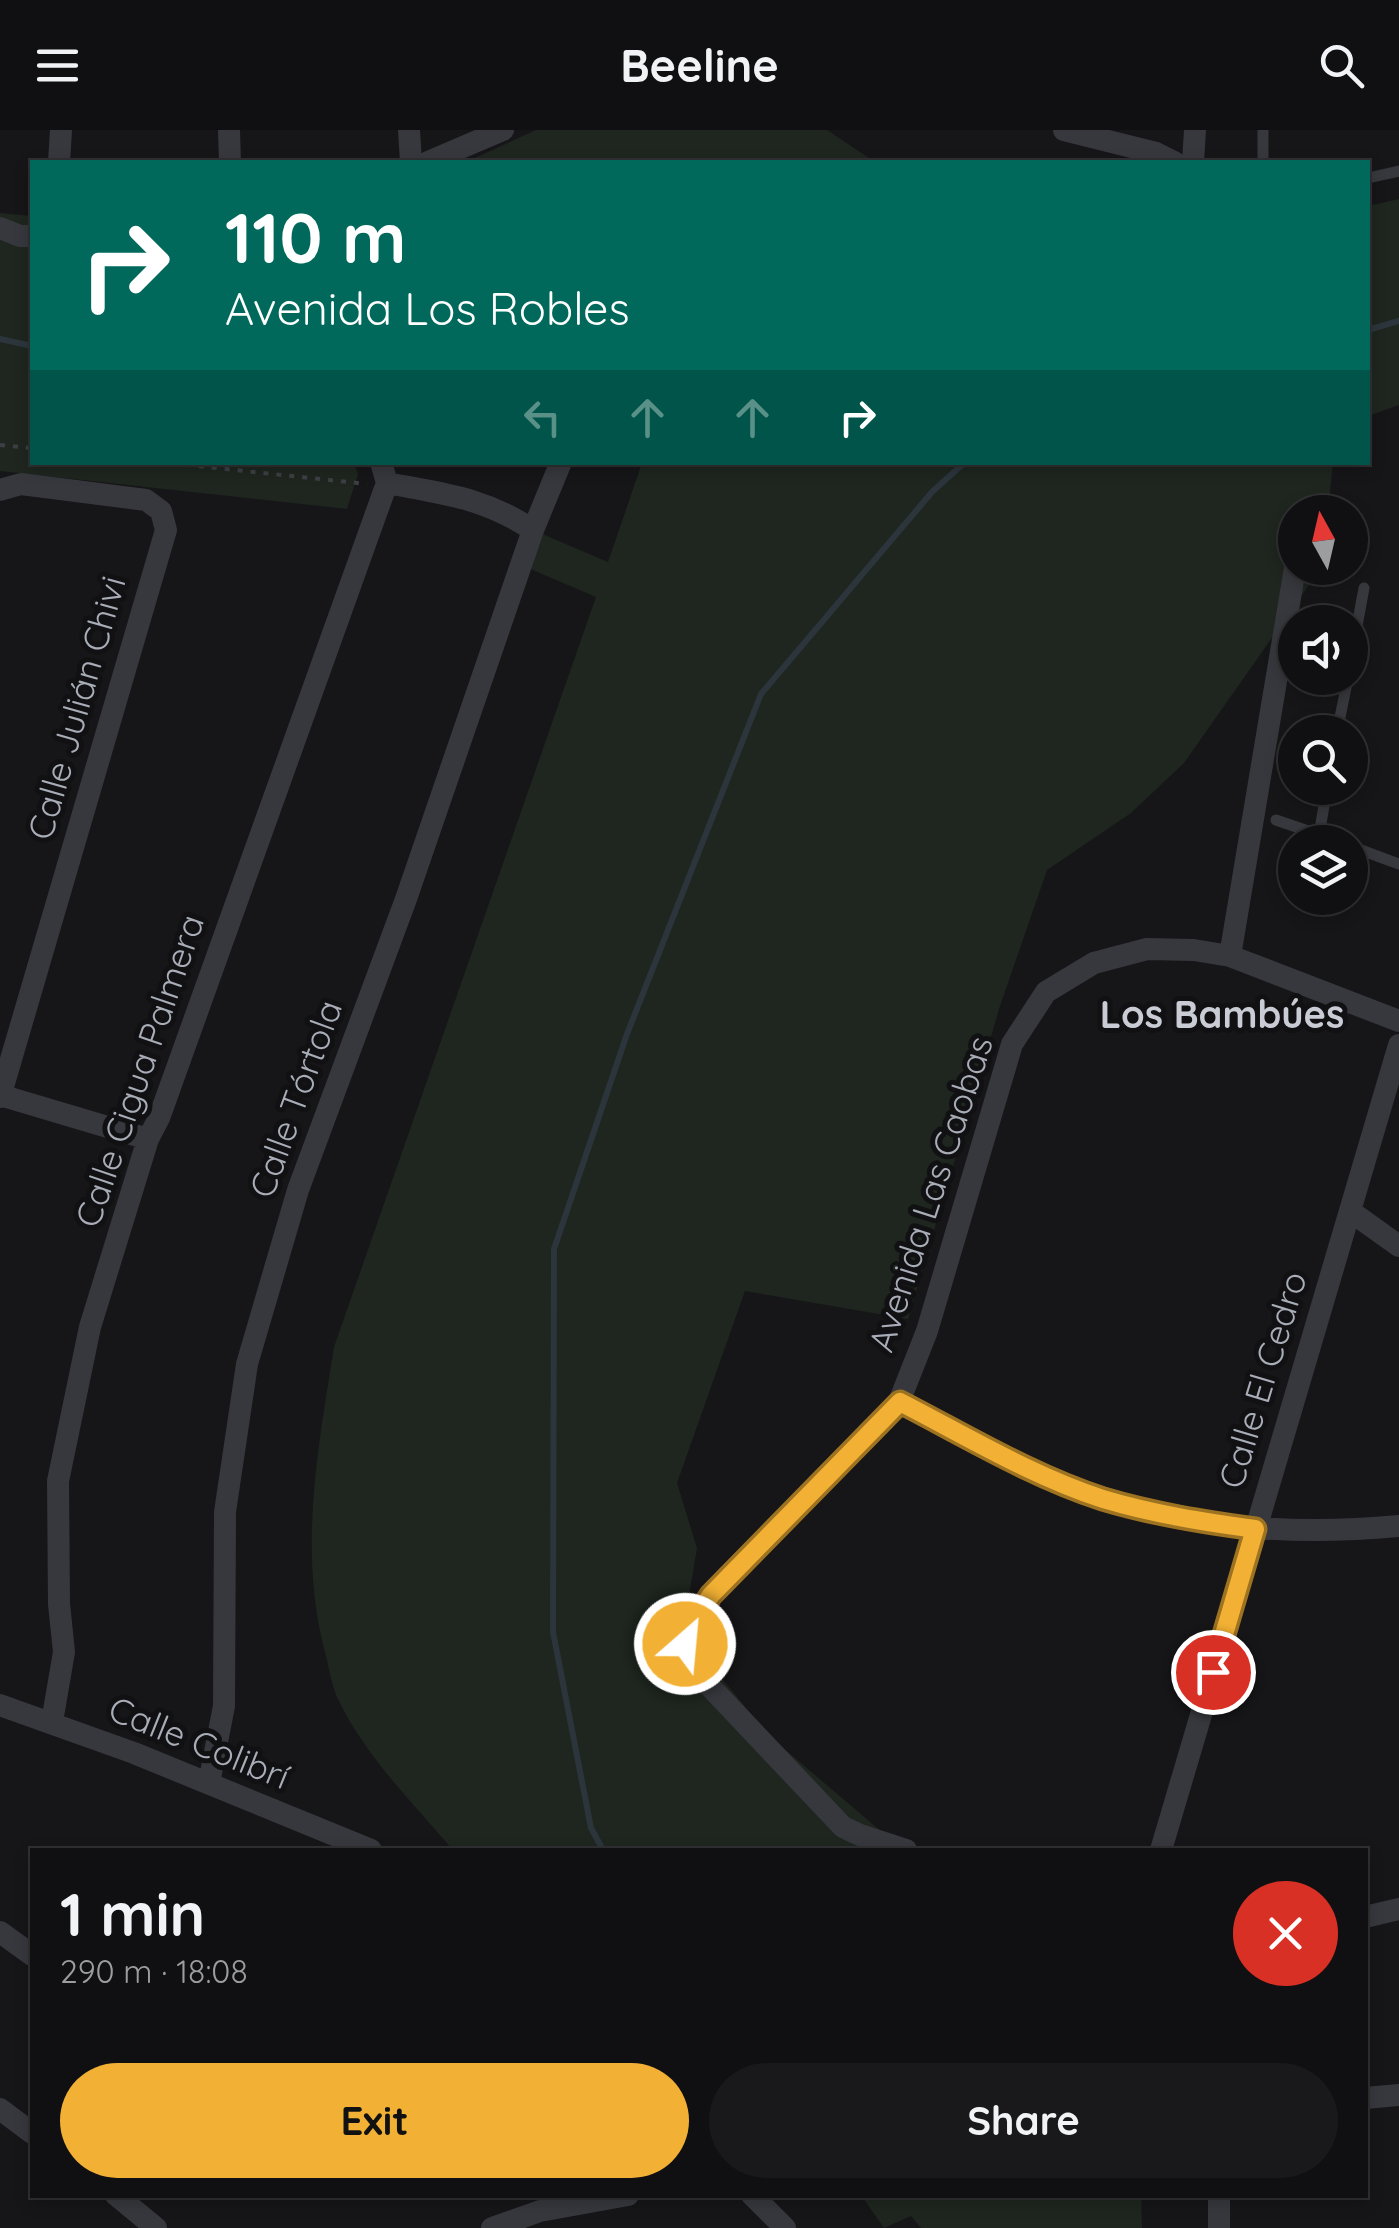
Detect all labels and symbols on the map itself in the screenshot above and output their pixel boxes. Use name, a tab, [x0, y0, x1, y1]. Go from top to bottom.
north arrow	[1278, 495, 1368, 585]
street label: Calle Julián Chivi	[17, 571, 135, 844]
street label: Calle Cigua Palmera	[65, 909, 213, 1233]
district label: Los Bambúes	[1100, 990, 1344, 1038]
street label: Calle Tórtola	[239, 994, 351, 1203]
street label: Avenida Las Caobas	[858, 1030, 1002, 1357]
street label: Calle El Cedro	[1208, 1266, 1316, 1493]
position arrow	[633, 1592, 737, 1696]
pin	[1171, 1630, 1256, 1715]
street label: Calle Colibrí	[103, 1686, 297, 1798]

